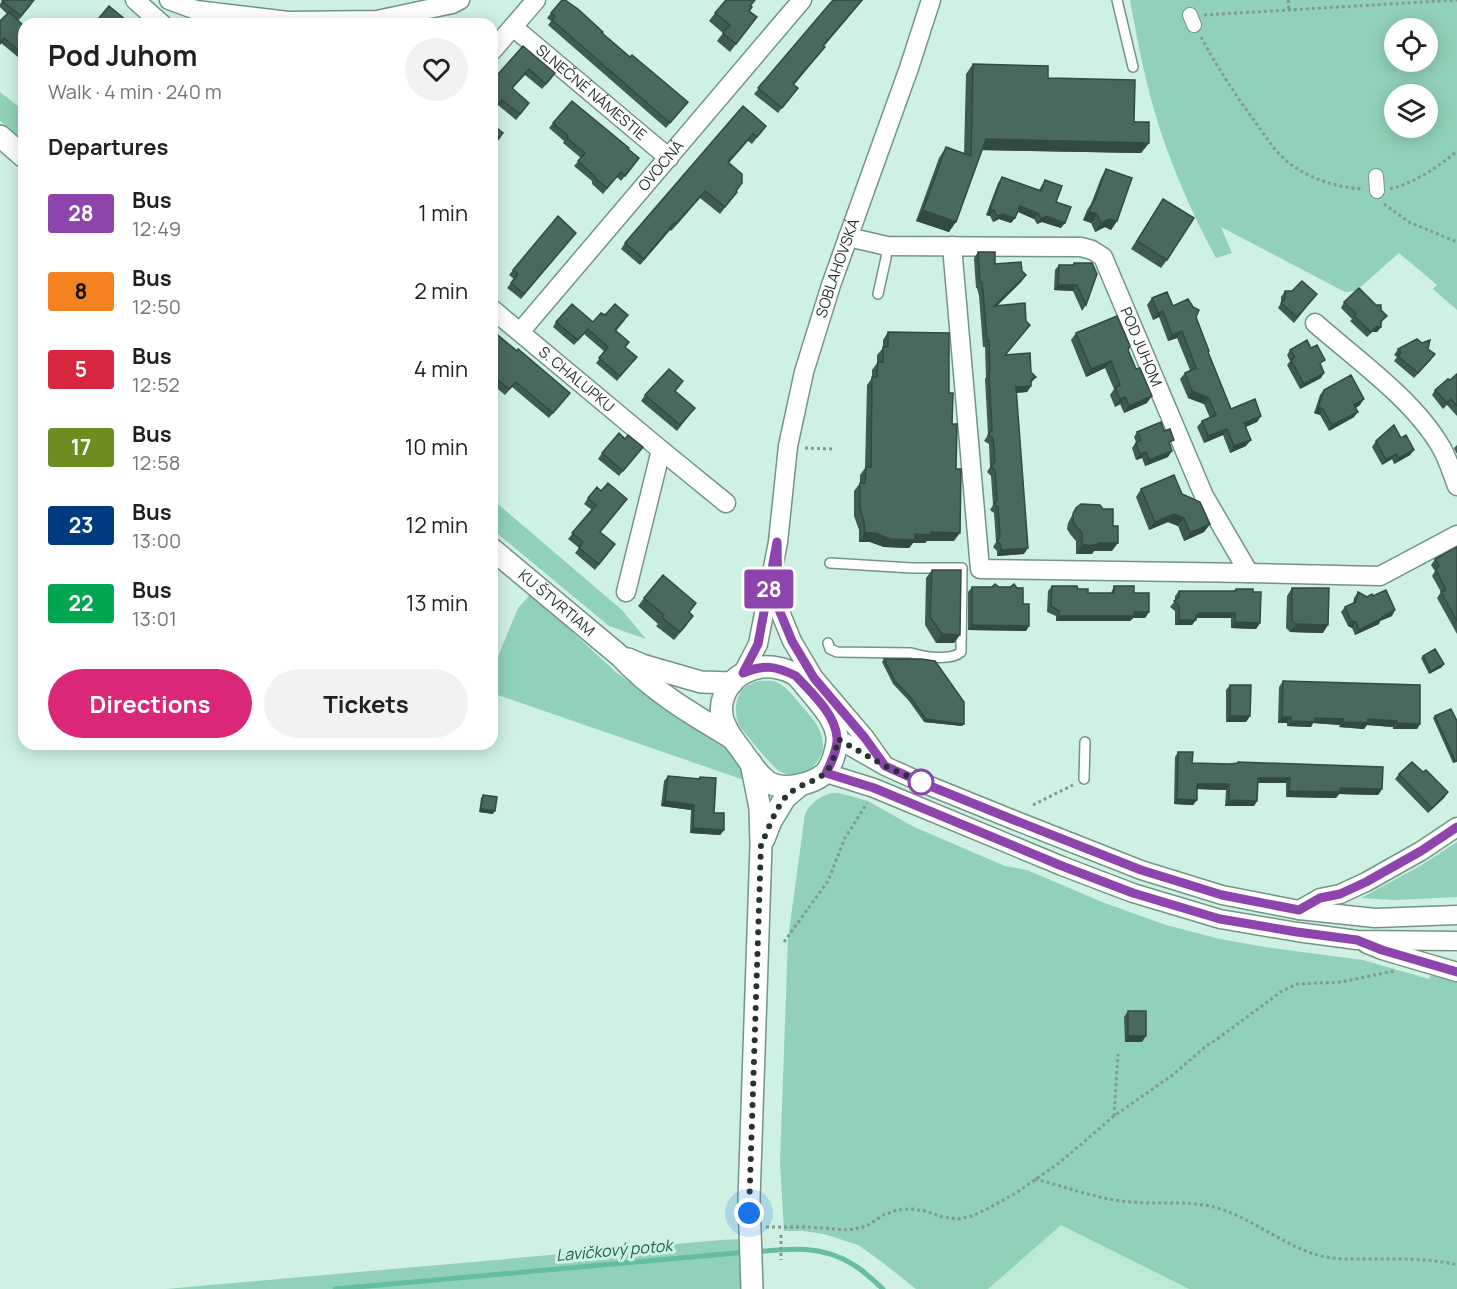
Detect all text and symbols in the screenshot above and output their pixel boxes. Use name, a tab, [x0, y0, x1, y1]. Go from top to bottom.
map controls	[1384, 18, 1438, 138]
button: locate	[1384, 18, 1438, 72]
text: Pod Juhom	[48, 36, 197, 74]
button: heart	[405, 38, 468, 101]
street label: SLNEČNÉ NÁMESTIE	[532, 40, 651, 145]
text: Walk · 4 min · 240 m	[48, 78, 222, 105]
button: layers	[1384, 84, 1438, 138]
text: Departures	[48, 132, 168, 162]
street label: OVOCNÁ	[633, 135, 689, 195]
text: Bus	[132, 185, 172, 215]
text: 1 min	[418, 198, 468, 228]
text: 28	[68, 199, 94, 227]
text: 12:49	[132, 215, 181, 242]
street label: SOBLAHOVSKÁ	[810, 215, 864, 320]
text: Bus	[132, 263, 172, 293]
text: 2 min	[414, 276, 468, 306]
text: 8	[75, 277, 87, 305]
text: 12:50	[132, 293, 181, 320]
street label: POD JUHOM	[1115, 304, 1167, 390]
text: Bus	[132, 341, 172, 371]
street label: S. CHALUPKU	[534, 341, 619, 417]
text: 4 min	[414, 354, 468, 384]
text: 5	[75, 355, 87, 383]
text: 12:52	[132, 371, 180, 398]
text: Bus	[132, 419, 172, 449]
text: 10 min	[405, 432, 468, 462]
text: 17	[71, 433, 91, 461]
text: 12:58	[132, 449, 180, 476]
text: Bus	[132, 497, 172, 527]
text: 12 min	[406, 510, 468, 540]
text: 23	[69, 511, 93, 539]
text: 13:00	[132, 527, 181, 554]
street label: KU ŠTVRTIAM	[514, 564, 599, 641]
line badge: 28	[742, 570, 796, 608]
text: Bus	[132, 575, 172, 605]
text: 28	[756, 575, 782, 603]
text: 13 min	[406, 588, 468, 618]
text: 22	[68, 589, 94, 617]
text: 13:01	[132, 605, 177, 632]
button: Directions	[48, 669, 252, 738]
button: Tickets	[264, 669, 468, 738]
unlabelled marker	[908, 769, 934, 795]
your location	[734, 1198, 764, 1228]
water label: Lavičkový potok	[555, 1234, 675, 1266]

